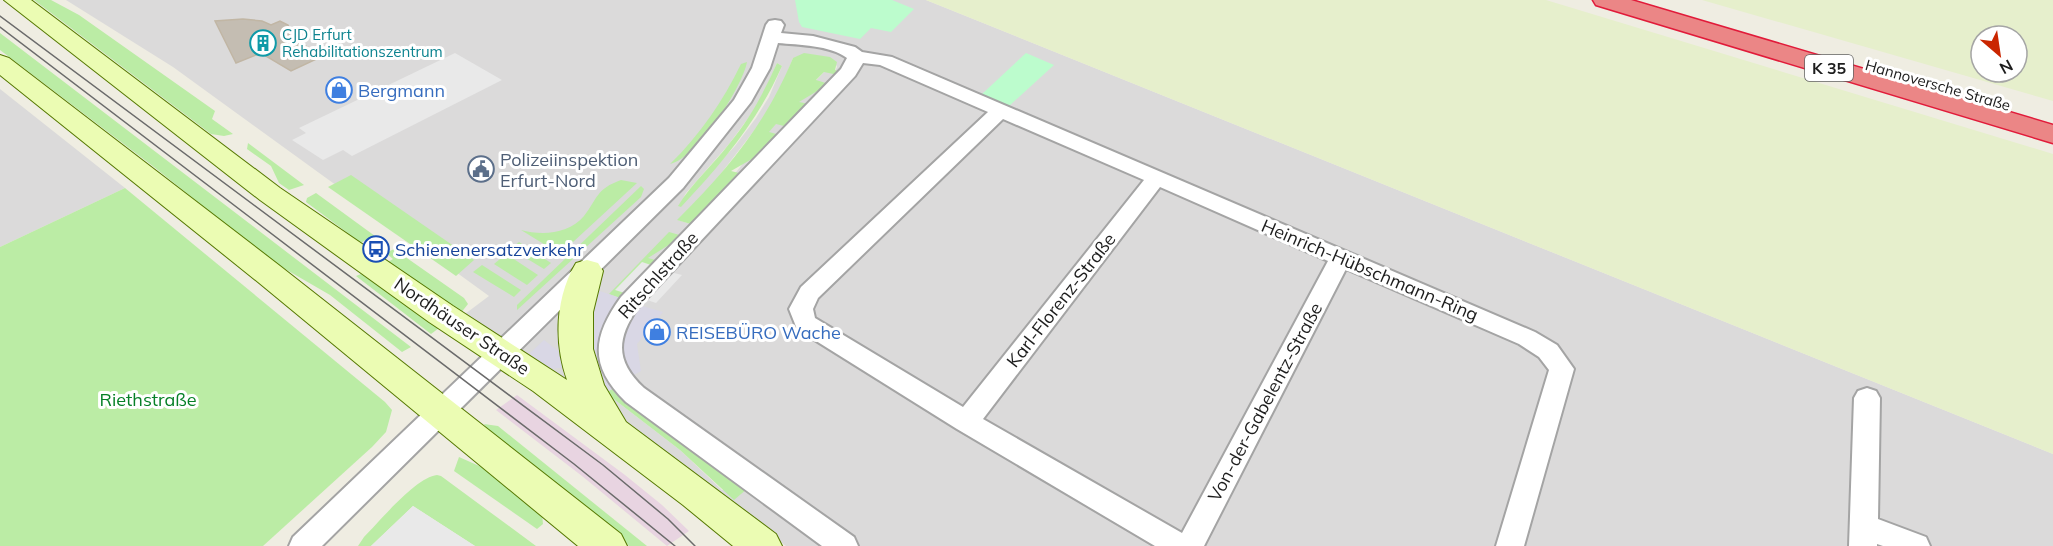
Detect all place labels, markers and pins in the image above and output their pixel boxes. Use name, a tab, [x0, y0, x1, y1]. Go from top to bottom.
place label: CJD Erfurt Rehabilitationszentrum	[282, 25, 443, 61]
building icon: CJD Erfurt Rehabilitationszentrum	[248, 28, 278, 58]
shop icon: Bergmann	[324, 75, 354, 105]
place label: Bergmann	[358, 79, 445, 102]
place label: Polizeiinspektion Erfurt-Nord	[500, 148, 638, 192]
public building icon: Polizeiinspektion Erfurt-Nord	[466, 154, 496, 184]
bus stop icon: Schienenersatzverkehr	[361, 234, 391, 264]
place label: Schienenersatzverkehr	[395, 238, 584, 261]
shop icon: REISEBÜRO Wache	[642, 317, 672, 347]
place label: REISEBÜRO Wache	[676, 321, 841, 344]

